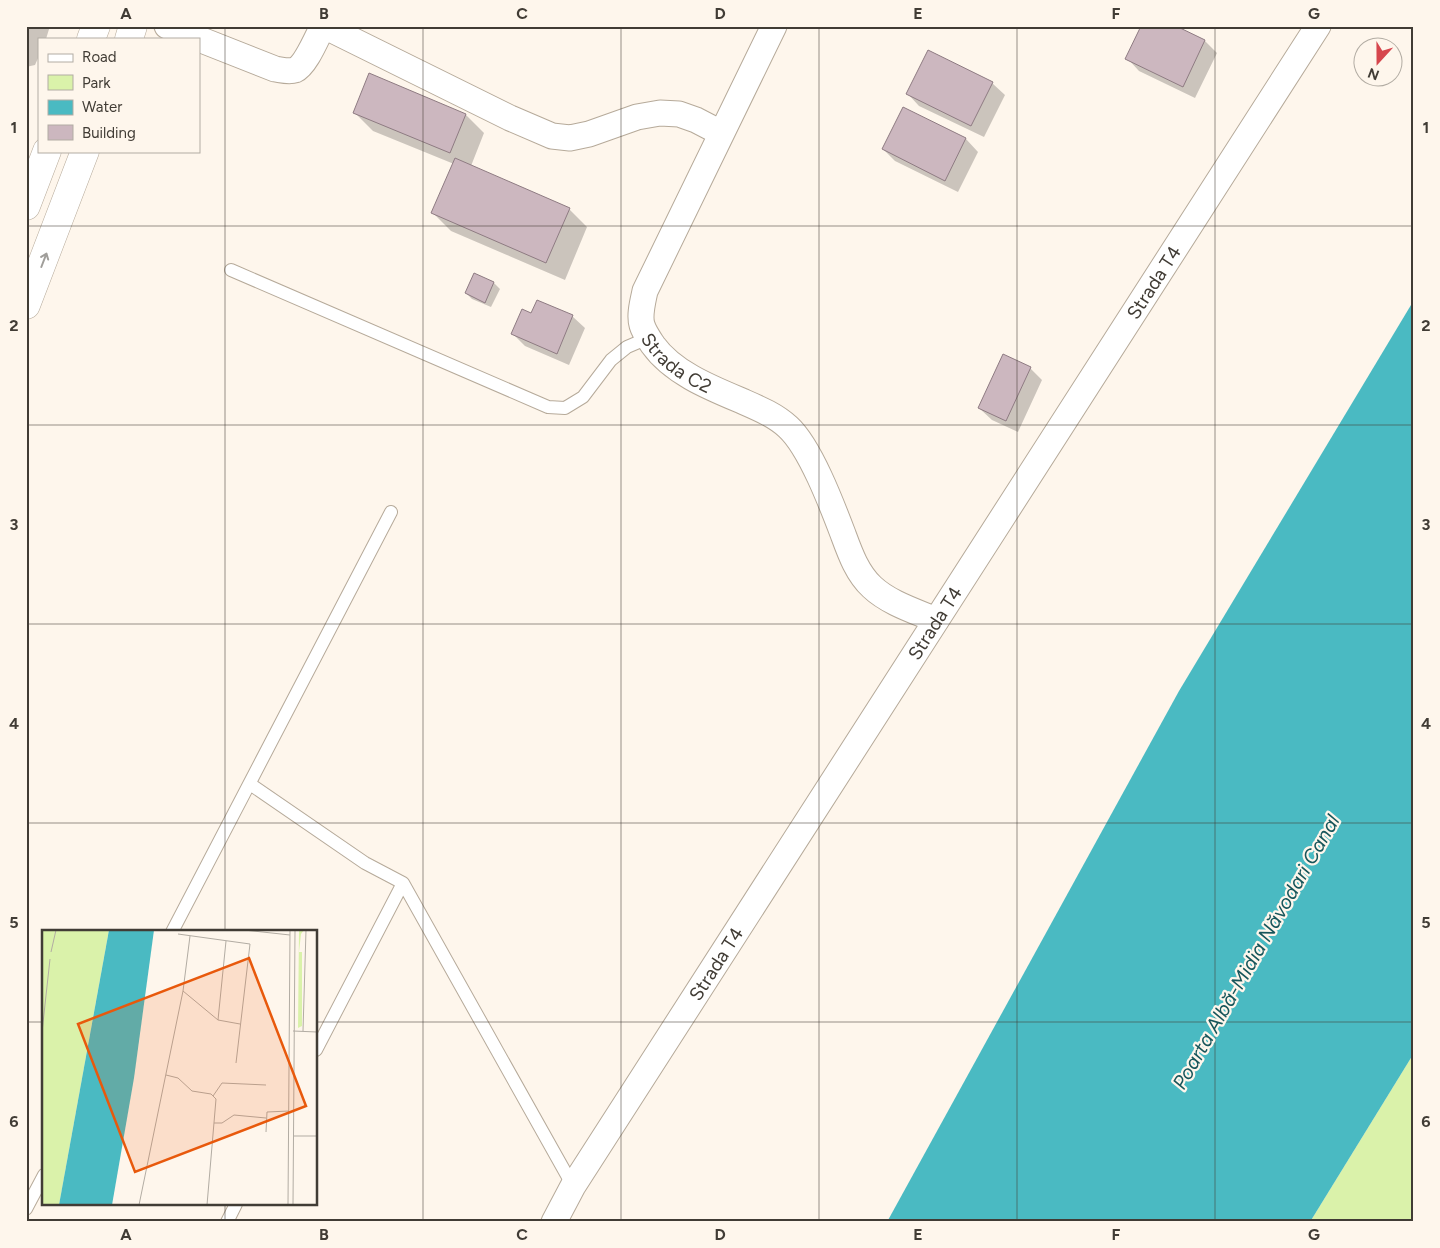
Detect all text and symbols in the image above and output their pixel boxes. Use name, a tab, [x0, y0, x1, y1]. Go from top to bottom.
text: A	[120, 4, 132, 23]
text: B	[319, 4, 329, 23]
text: C	[516, 4, 528, 23]
text: D	[714, 4, 726, 23]
text: E	[913, 4, 923, 23]
text: F	[1112, 4, 1121, 23]
text: G	[1308, 4, 1320, 23]
legend	[38, 38, 200, 152]
north arrow	[1352, 38, 1402, 88]
text: Road	[82, 48, 117, 66]
text: N	[1365, 64, 1382, 84]
text: Park	[82, 74, 111, 92]
text: Water	[82, 98, 122, 116]
text: 1	[11, 118, 17, 137]
text: 1	[1423, 118, 1429, 137]
text: Building	[82, 124, 136, 142]
street label: Strada T4	[1121, 241, 1186, 323]
one-way arrow	[40, 253, 49, 268]
text: 2	[9, 316, 19, 335]
text: 2	[1421, 316, 1431, 335]
street label: Strada C2	[637, 328, 716, 398]
text: 3	[10, 515, 19, 534]
text: 3	[1422, 515, 1431, 534]
street label: Strada T4	[903, 582, 967, 664]
text: 4	[9, 714, 19, 733]
text: 4	[1421, 714, 1431, 733]
water label: Poarta Albă-Midia Năvodari Canal	[1167, 810, 1345, 1093]
text: 5	[9, 913, 19, 932]
text: 5	[1421, 913, 1431, 932]
street label: Strada T4	[684, 922, 748, 1005]
inset map	[42, 930, 318, 1206]
text: 6	[9, 1112, 19, 1131]
text: 6	[1421, 1112, 1431, 1131]
text: A	[120, 1225, 132, 1244]
text: B	[319, 1225, 329, 1244]
text: C	[516, 1225, 528, 1244]
text: D	[714, 1225, 726, 1244]
text: E	[913, 1225, 923, 1244]
text: F	[1112, 1225, 1121, 1244]
text: G	[1308, 1225, 1320, 1244]

